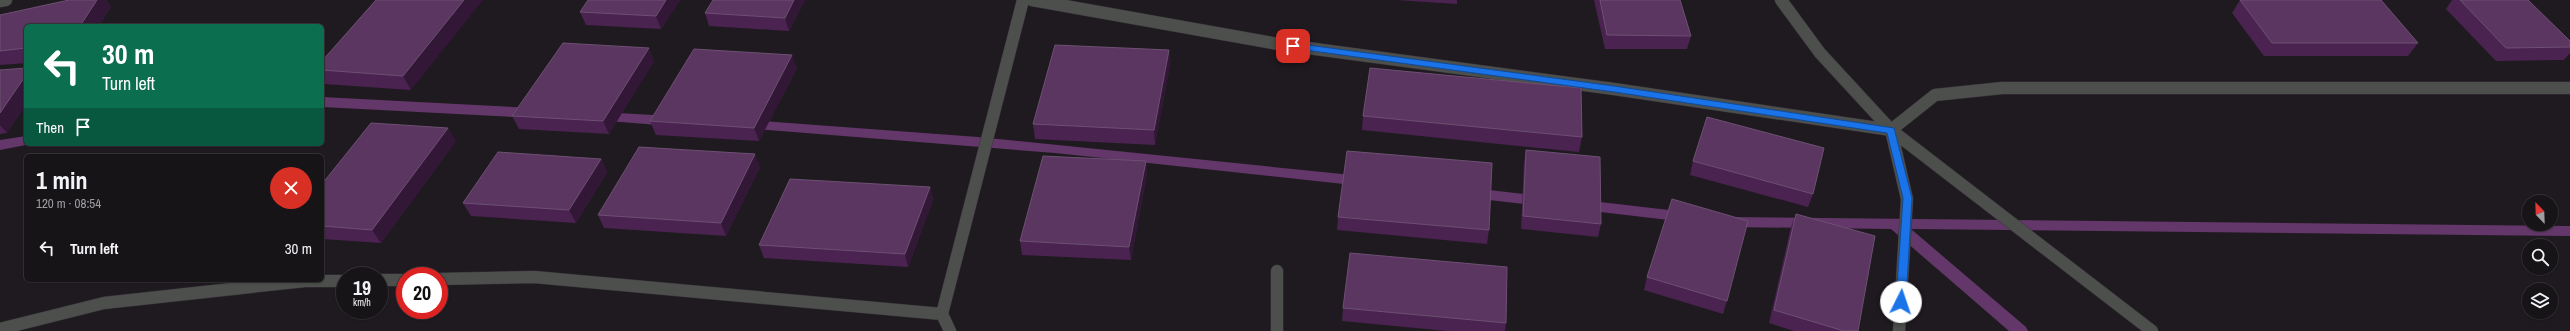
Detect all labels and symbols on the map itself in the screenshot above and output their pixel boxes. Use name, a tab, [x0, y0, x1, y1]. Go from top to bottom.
pin	[1276, 29, 1310, 63]
north arrow	[2522, 195, 2558, 231]
speed limit sign: 20	[396, 267, 448, 319]
position arrow	[1880, 281, 1922, 323]

